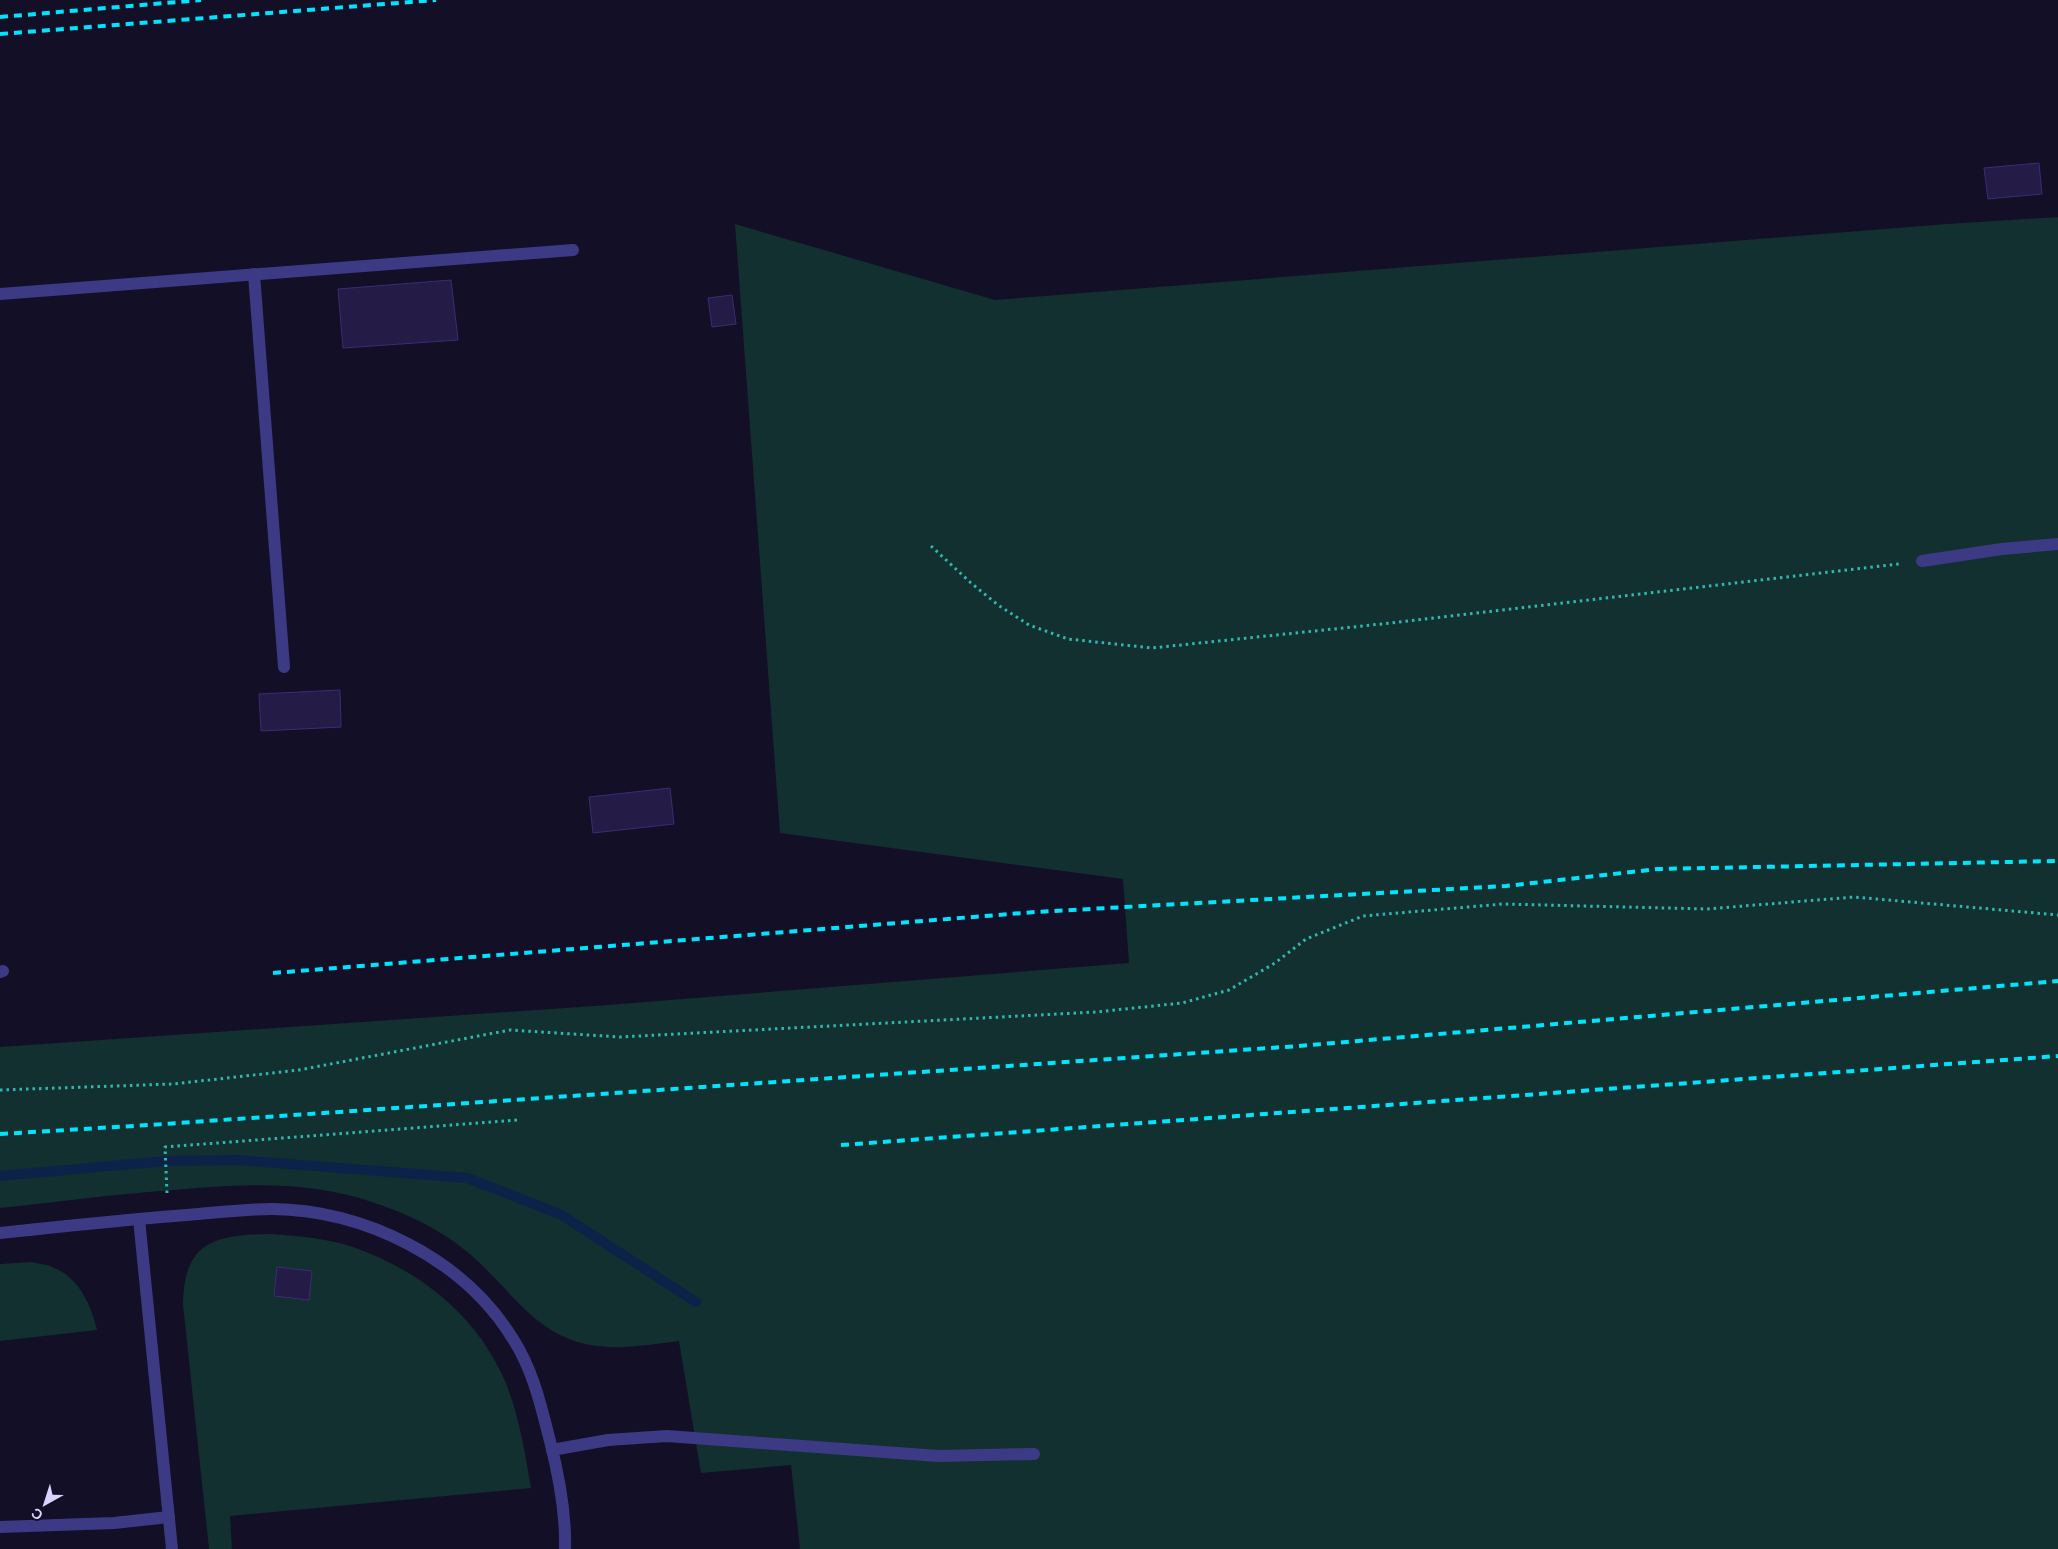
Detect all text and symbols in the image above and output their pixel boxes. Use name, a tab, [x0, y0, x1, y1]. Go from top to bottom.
north arrow	[20, 1479, 70, 1529]
text: С	[28, 1505, 46, 1524]

